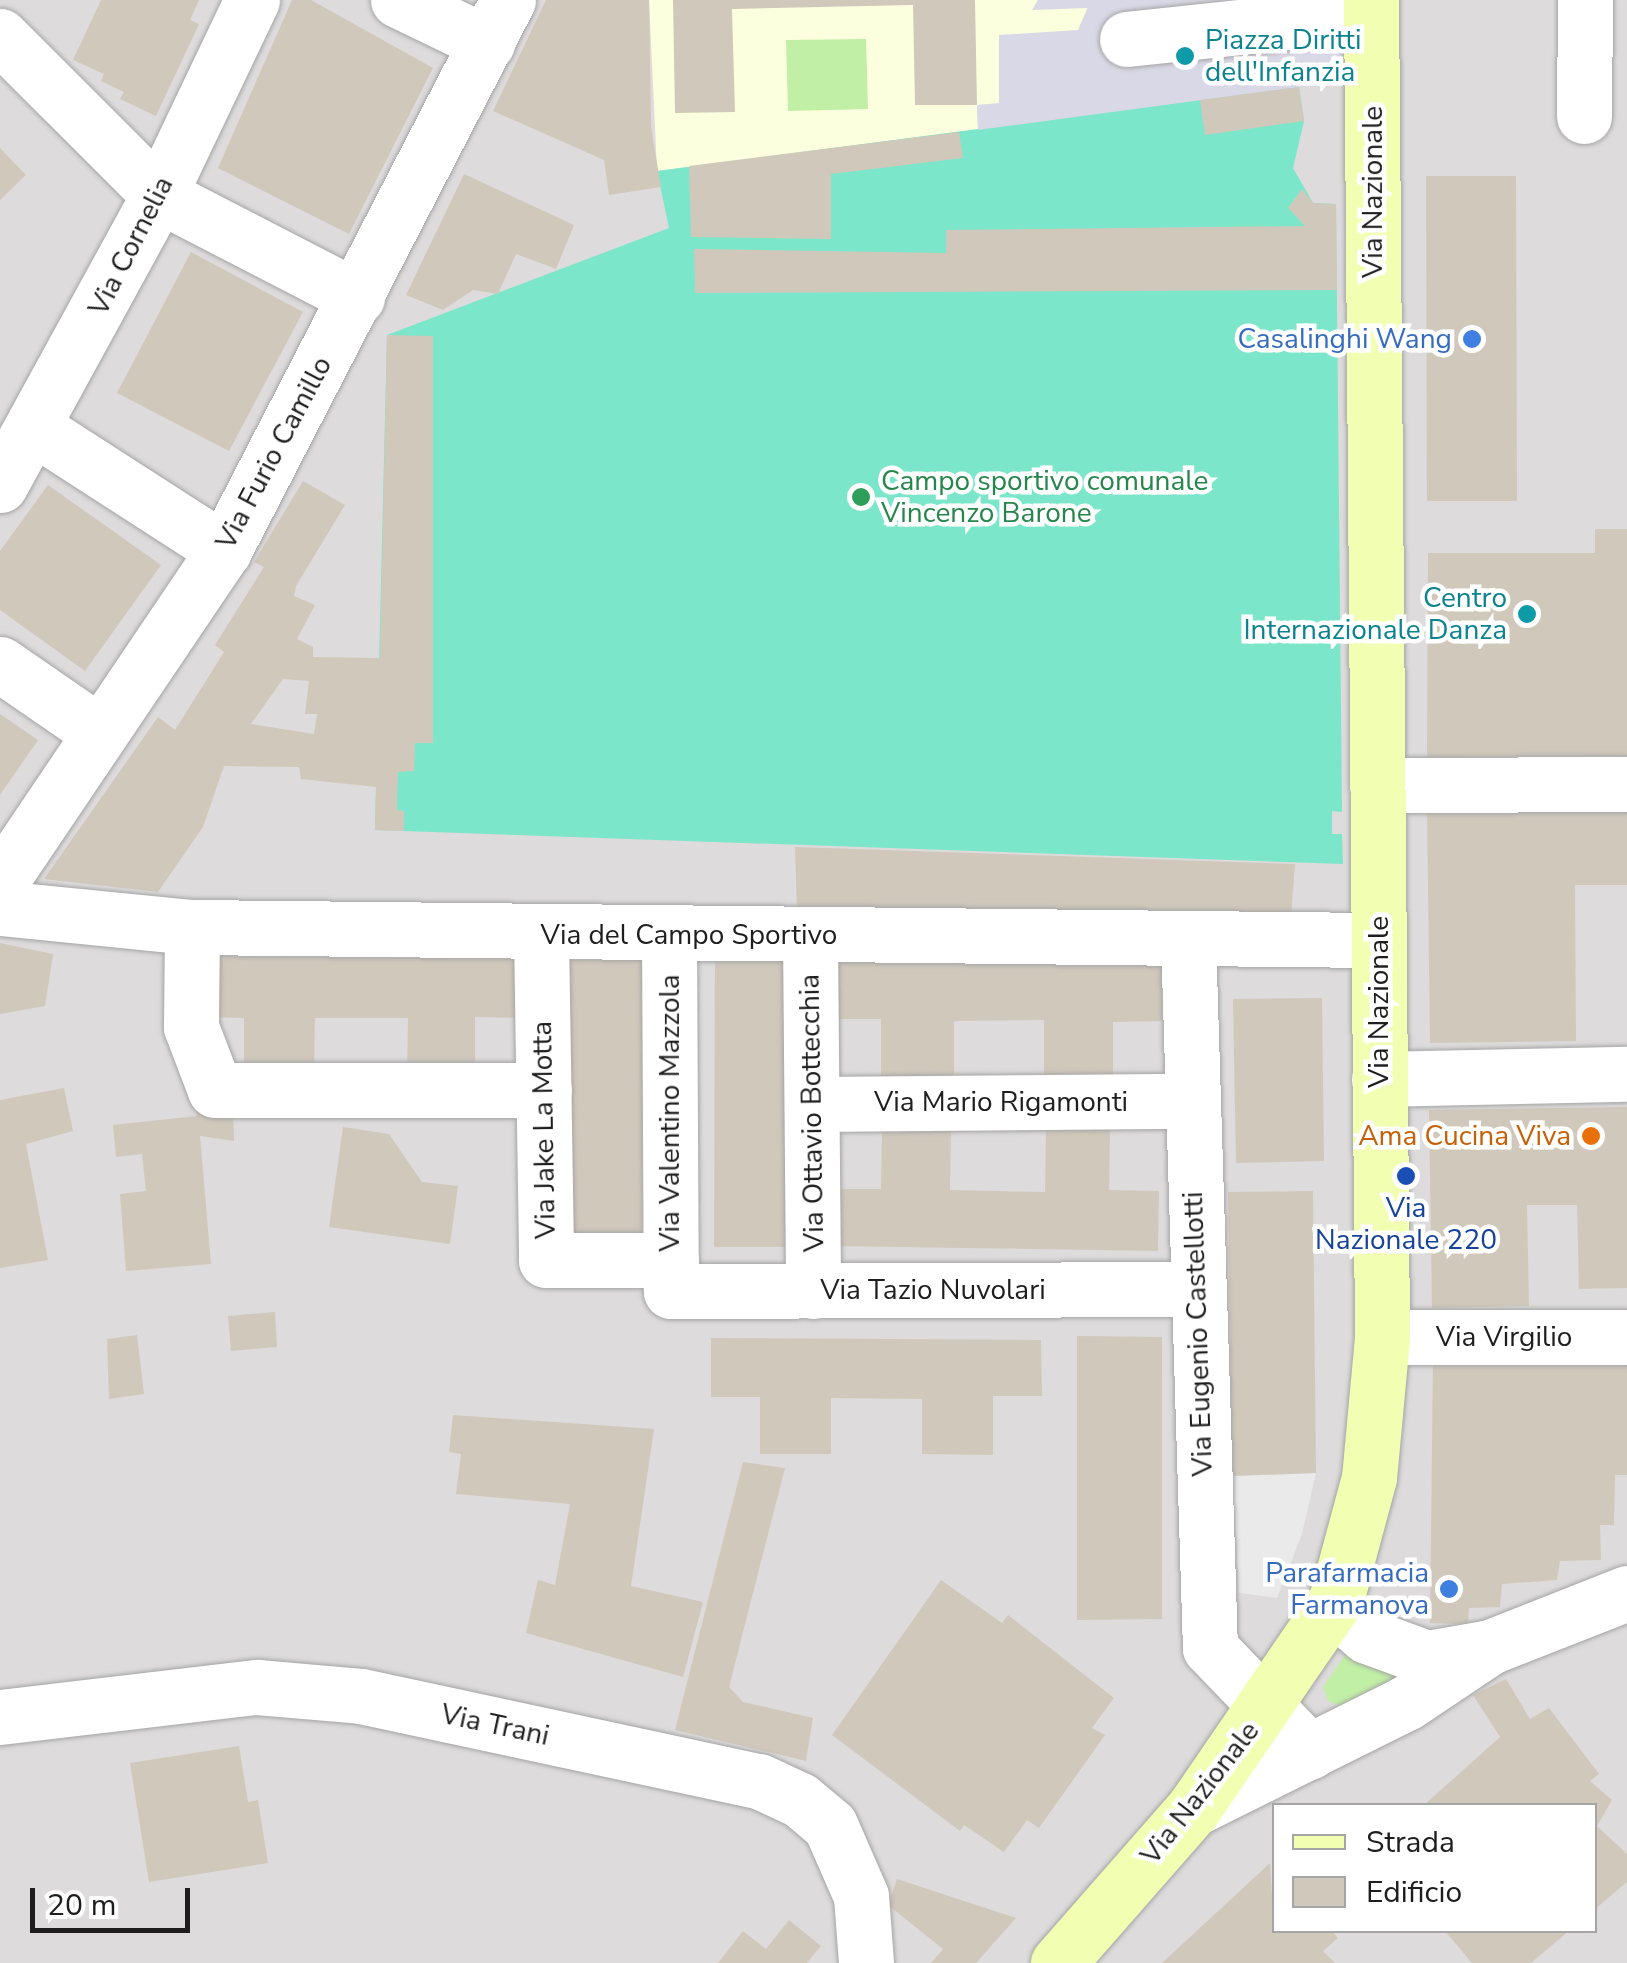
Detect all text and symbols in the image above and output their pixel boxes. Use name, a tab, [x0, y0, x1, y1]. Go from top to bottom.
place label: Piazza Diritti dell'Infanzia	[1205, 23, 1361, 89]
marker: Piazza Diritti dell'Infanzia	[1174, 45, 1196, 67]
street label: Via Nazionale	[1356, 106, 1390, 278]
street label: Via Cornelia	[82, 171, 180, 321]
place label: Casalinghi Wang	[1237, 322, 1452, 356]
marker: Casalinghi Wang	[1461, 328, 1483, 350]
street label: Via Furio Camillo	[209, 351, 339, 555]
place label: Campo sportivo comunale Vincenzo Barone	[881, 464, 1208, 530]
marker: Campo sportivo comunale Vincenzo Barone	[850, 486, 872, 508]
place label: Centro Internazionale Danza	[1243, 581, 1507, 647]
marker: Centro Internazionale Danza	[1516, 603, 1538, 625]
street label: Via Nazionale	[1362, 916, 1396, 1088]
street label: Via del Campo Sportivo	[541, 918, 837, 952]
street label: Via Valentino Mazzola	[653, 974, 687, 1252]
street label: Via Ottavio Bottecchia	[793, 974, 831, 1252]
street label: Via Jake La Motta	[525, 1021, 563, 1239]
street label: Via Mario Rigamonti	[874, 1085, 1128, 1119]
place label: Ama Cucina Viva	[1358, 1119, 1571, 1153]
marker: Ama Cucina Viva	[1580, 1125, 1602, 1147]
marker: Via Nazionale 220	[1395, 1165, 1417, 1187]
street label: Via Eugenio Castellotti	[1176, 1191, 1220, 1477]
place label: Via Nazionale 220	[1315, 1191, 1497, 1257]
street label: Via Tazio Nuvolari	[820, 1273, 1046, 1307]
street label: Via Virgilio	[1436, 1320, 1572, 1354]
place label: Parafarmacia Farmanova	[1265, 1556, 1429, 1622]
marker: Parafarmacia Farmanova	[1438, 1578, 1460, 1600]
street label: Via Trani	[438, 1697, 552, 1753]
street label: Via Nazionale	[1134, 1715, 1266, 1871]
legend	[1272, 1803, 1597, 1933]
text: Strada	[1366, 1822, 1455, 1863]
scale bar	[35, 1868, 195, 1930]
text: Edificio	[1366, 1872, 1462, 1913]
text: 20 m	[47, 1885, 116, 1926]

